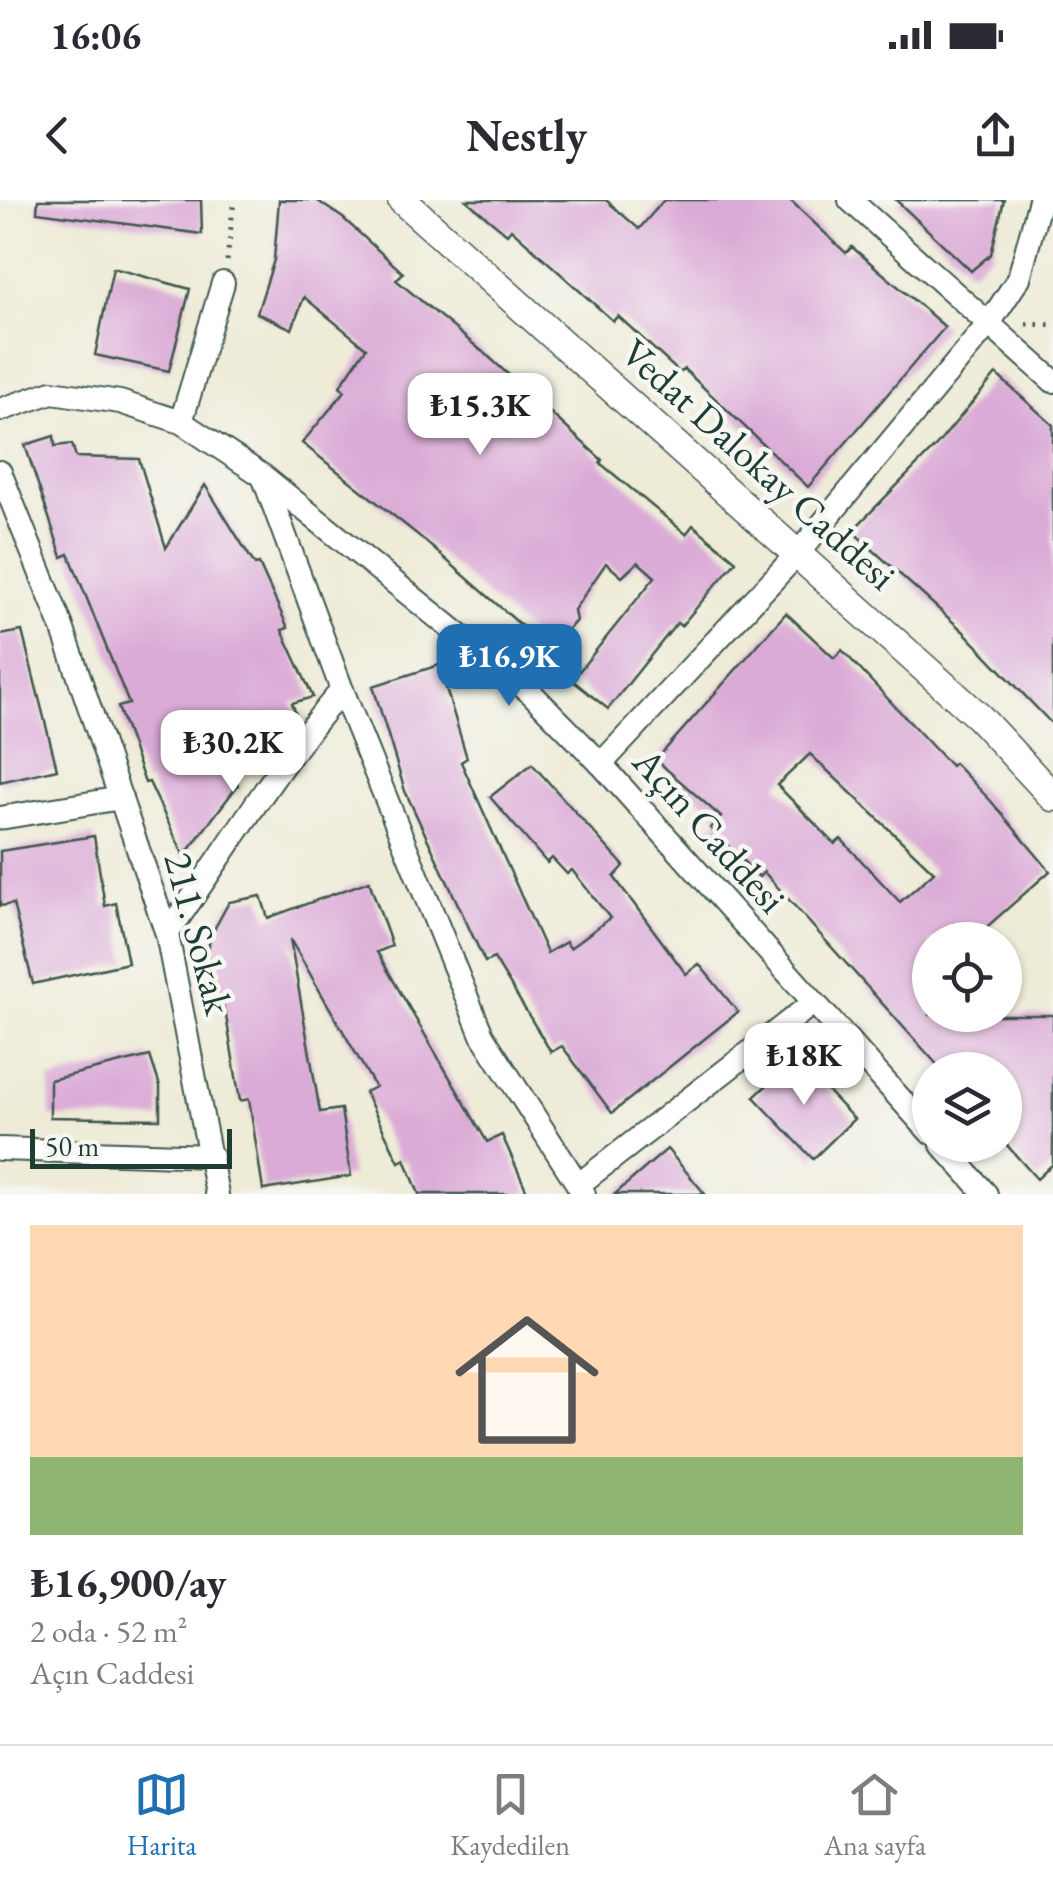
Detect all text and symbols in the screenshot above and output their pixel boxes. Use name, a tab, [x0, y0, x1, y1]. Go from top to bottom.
text: 16:06	[50, 11, 141, 60]
text: Nestly	[466, 106, 587, 164]
icon: back	[30, 108, 85, 163]
icon: share	[968, 108, 1023, 163]
street label: Vedat Dalokay Caddesi	[611, 327, 908, 601]
pin: ₺15.3K	[399, 373, 561, 458]
text: ₺15.3K	[430, 384, 530, 426]
pin: ₺16.9K	[428, 624, 590, 709]
text: ₺16.9K	[459, 635, 559, 677]
pin: ₺30.2K	[152, 710, 314, 795]
text: ₺30.2K	[183, 721, 283, 763]
street label: Açın Caddesi	[621, 736, 798, 924]
street label: 211. Sokak	[152, 846, 246, 1021]
map controls	[912, 922, 1022, 1162]
button: locate	[912, 922, 1022, 1032]
pin: ₺18K	[745, 1023, 863, 1108]
text: ₺18K	[766, 1034, 842, 1076]
button: layers	[912, 1052, 1022, 1162]
scale bar	[30, 1124, 232, 1168]
text: 50 m	[45, 1128, 99, 1164]
icon: home	[437, 1290, 617, 1470]
text: ₺16,900/ay	[30, 1555, 226, 1610]
text: 2 oda · 52 m²	[30, 1610, 187, 1652]
text: Açın Caddesi	[30, 1652, 194, 1694]
tab: Harita	[127, 1767, 197, 1863]
tab: Kaydedilen	[450, 1767, 570, 1863]
tab: Ana sayfa	[824, 1767, 926, 1863]

